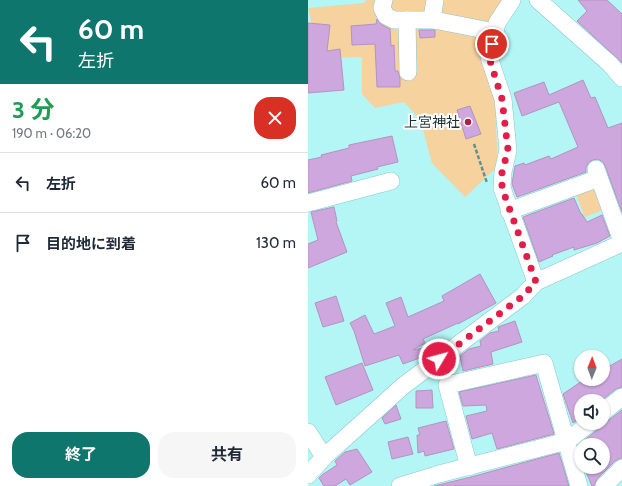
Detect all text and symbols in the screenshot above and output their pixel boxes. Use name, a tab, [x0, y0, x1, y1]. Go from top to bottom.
text: 60 m	[78, 12, 144, 46]
icon: left	[12, 16, 64, 68]
pin	[475, 27, 509, 61]
icon: arrive	[481, 33, 503, 55]
text: 左折	[78, 50, 114, 72]
text: 3 分	[12, 95, 54, 124]
button: close	[254, 97, 296, 139]
place label: 上宮神社	[404, 113, 460, 131]
marker: 上宮神社	[463, 117, 473, 127]
text: 190 m · 06:20	[12, 125, 91, 141]
icon: left	[12, 172, 34, 194]
text: 60 m	[260, 174, 296, 192]
text: 左折	[46, 175, 76, 193]
icon: arrive	[12, 232, 34, 254]
text: 130 m	[256, 234, 296, 252]
text: 目的地に到着	[46, 235, 136, 253]
position arrow	[418, 338, 460, 380]
north arrow	[574, 350, 610, 386]
map controls	[574, 350, 610, 474]
button: sound	[574, 394, 610, 430]
button: 終了	[12, 432, 150, 478]
button: 共有	[158, 432, 296, 478]
button: search	[574, 438, 610, 474]

